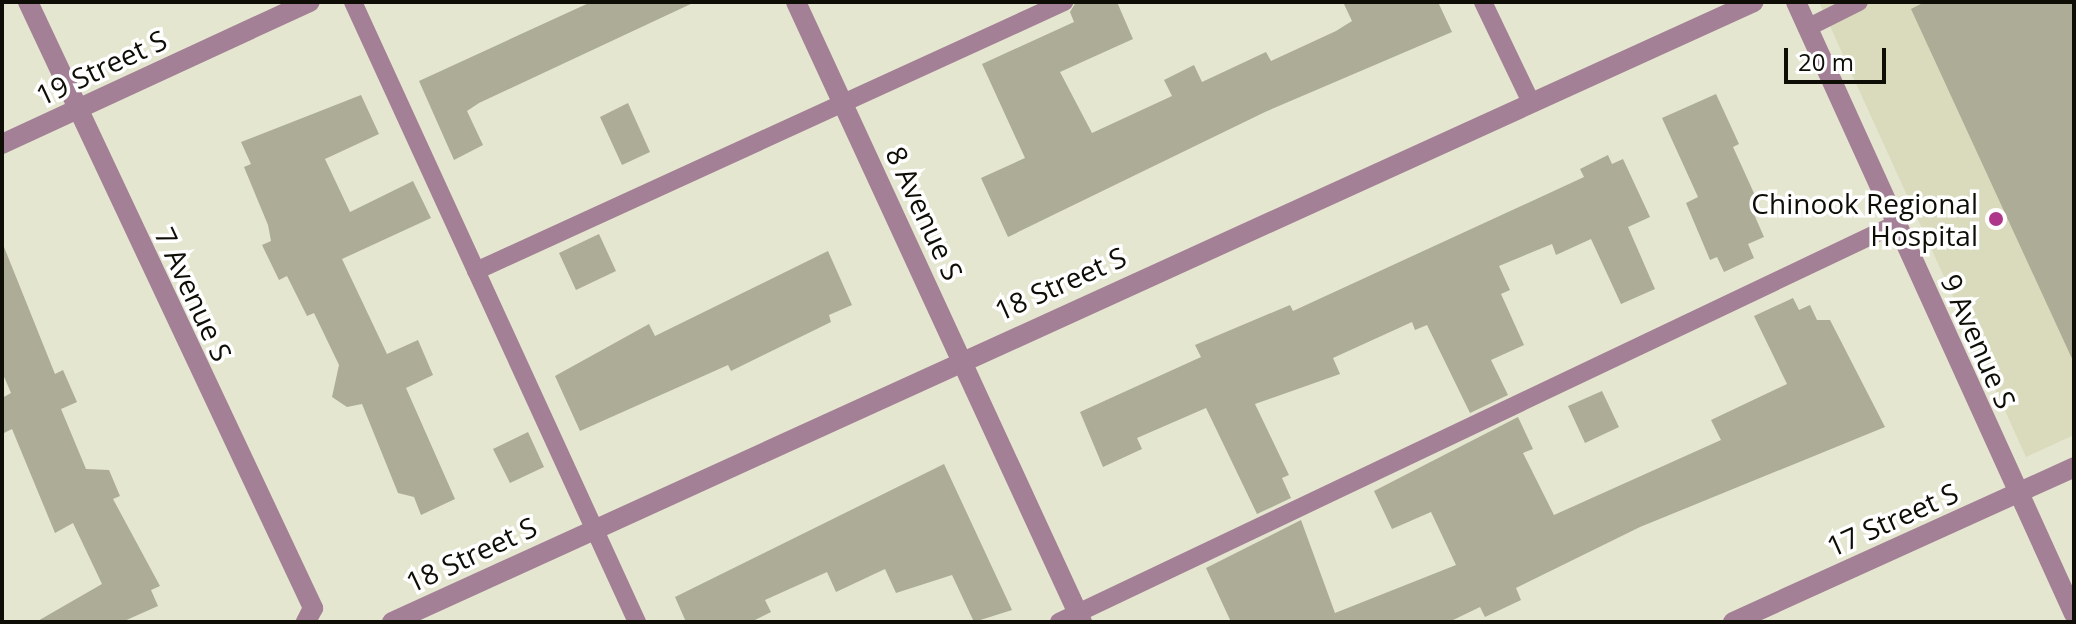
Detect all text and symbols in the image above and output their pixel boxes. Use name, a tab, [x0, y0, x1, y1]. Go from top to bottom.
street label: 19 Street S	[30, 22, 172, 112]
scale bar	[1788, 32, 1890, 82]
text: 20 m	[1798, 45, 1854, 78]
street label: 8 Avenue S	[879, 141, 971, 285]
place label: Chinook Regional Hospital	[1751, 186, 1978, 252]
marker: Chinook Regional Hospital	[1985, 208, 2007, 230]
street label: 7 Avenue S	[148, 222, 240, 366]
street label: 18 Street S	[989, 239, 1131, 327]
street label: 9 Avenue S	[1934, 269, 2024, 413]
street label: 17 Street S	[1821, 475, 1963, 563]
street label: 18 Street S	[400, 509, 542, 599]

